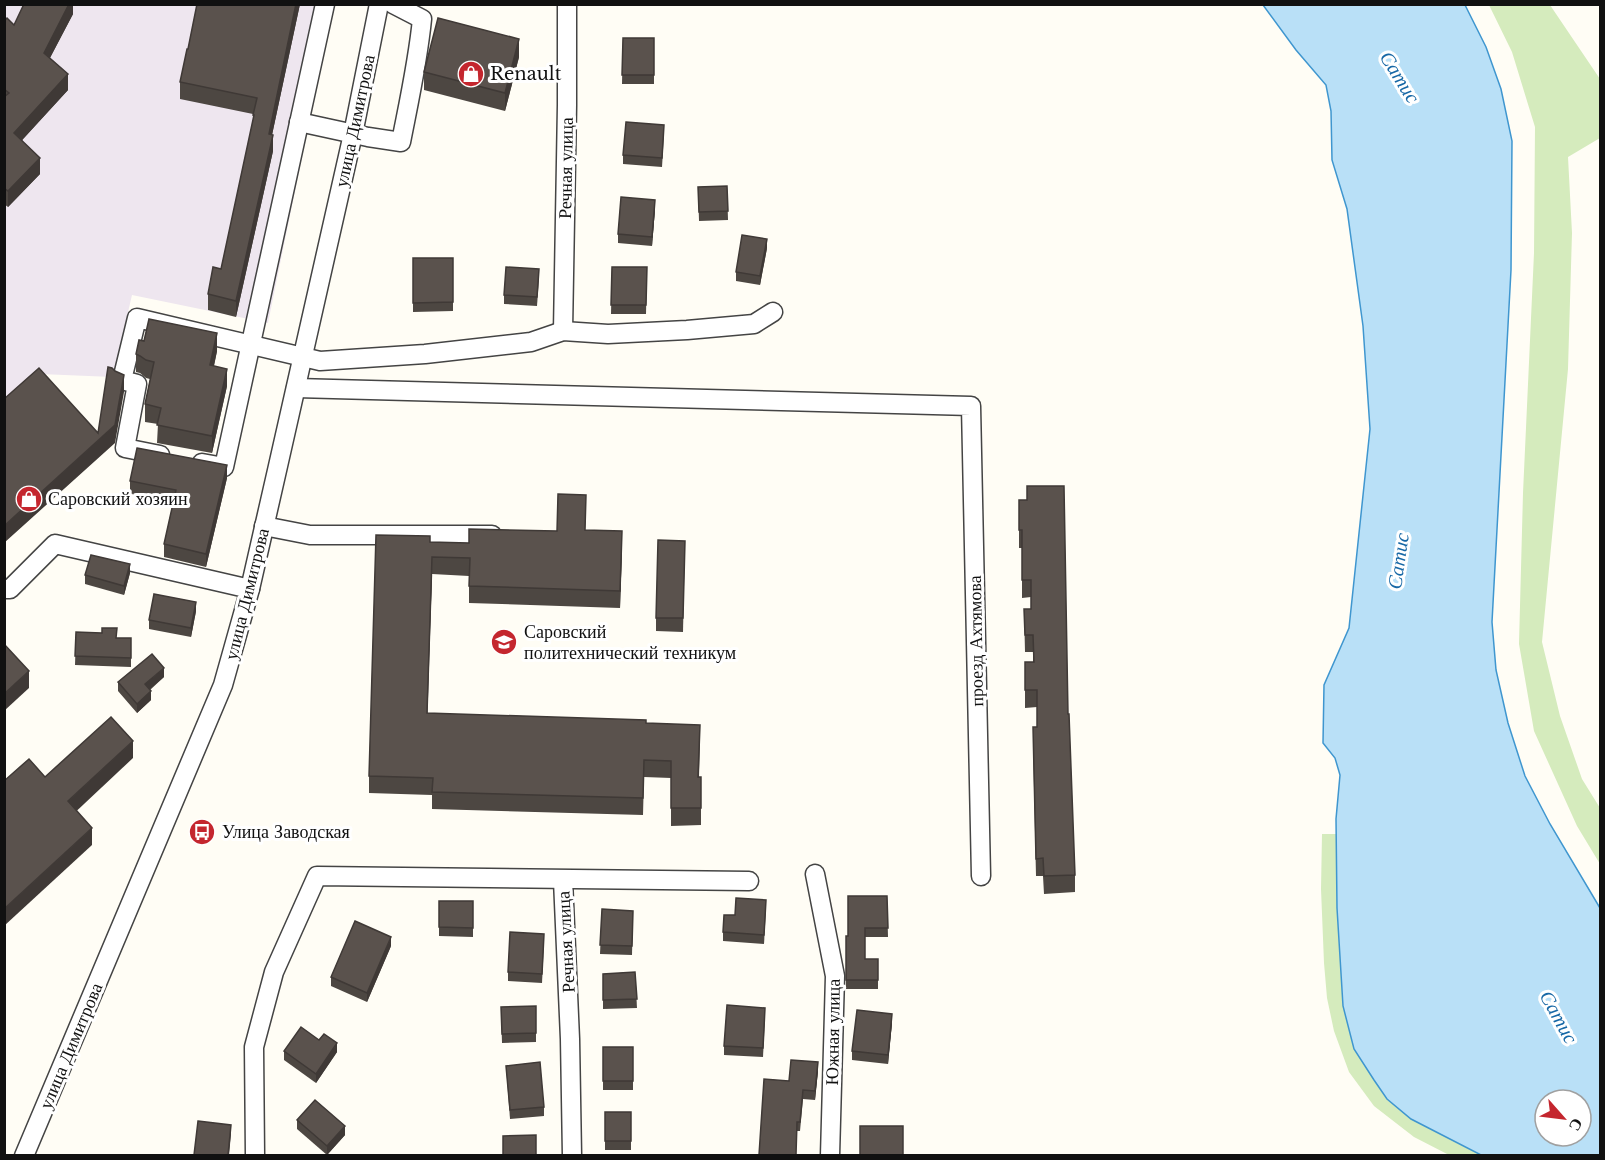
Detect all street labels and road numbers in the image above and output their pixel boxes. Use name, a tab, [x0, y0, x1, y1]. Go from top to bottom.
street label: улица Димитрова	[330, 53, 380, 189]
street label: Речная улица	[554, 117, 578, 219]
street label: улица Димитрова	[220, 526, 274, 662]
street label: проезд Ахтямова	[964, 575, 988, 707]
street label: Речная улица	[552, 891, 580, 993]
street label: Южная улица	[821, 978, 845, 1086]
street label: улица Димитрова	[35, 980, 107, 1112]

